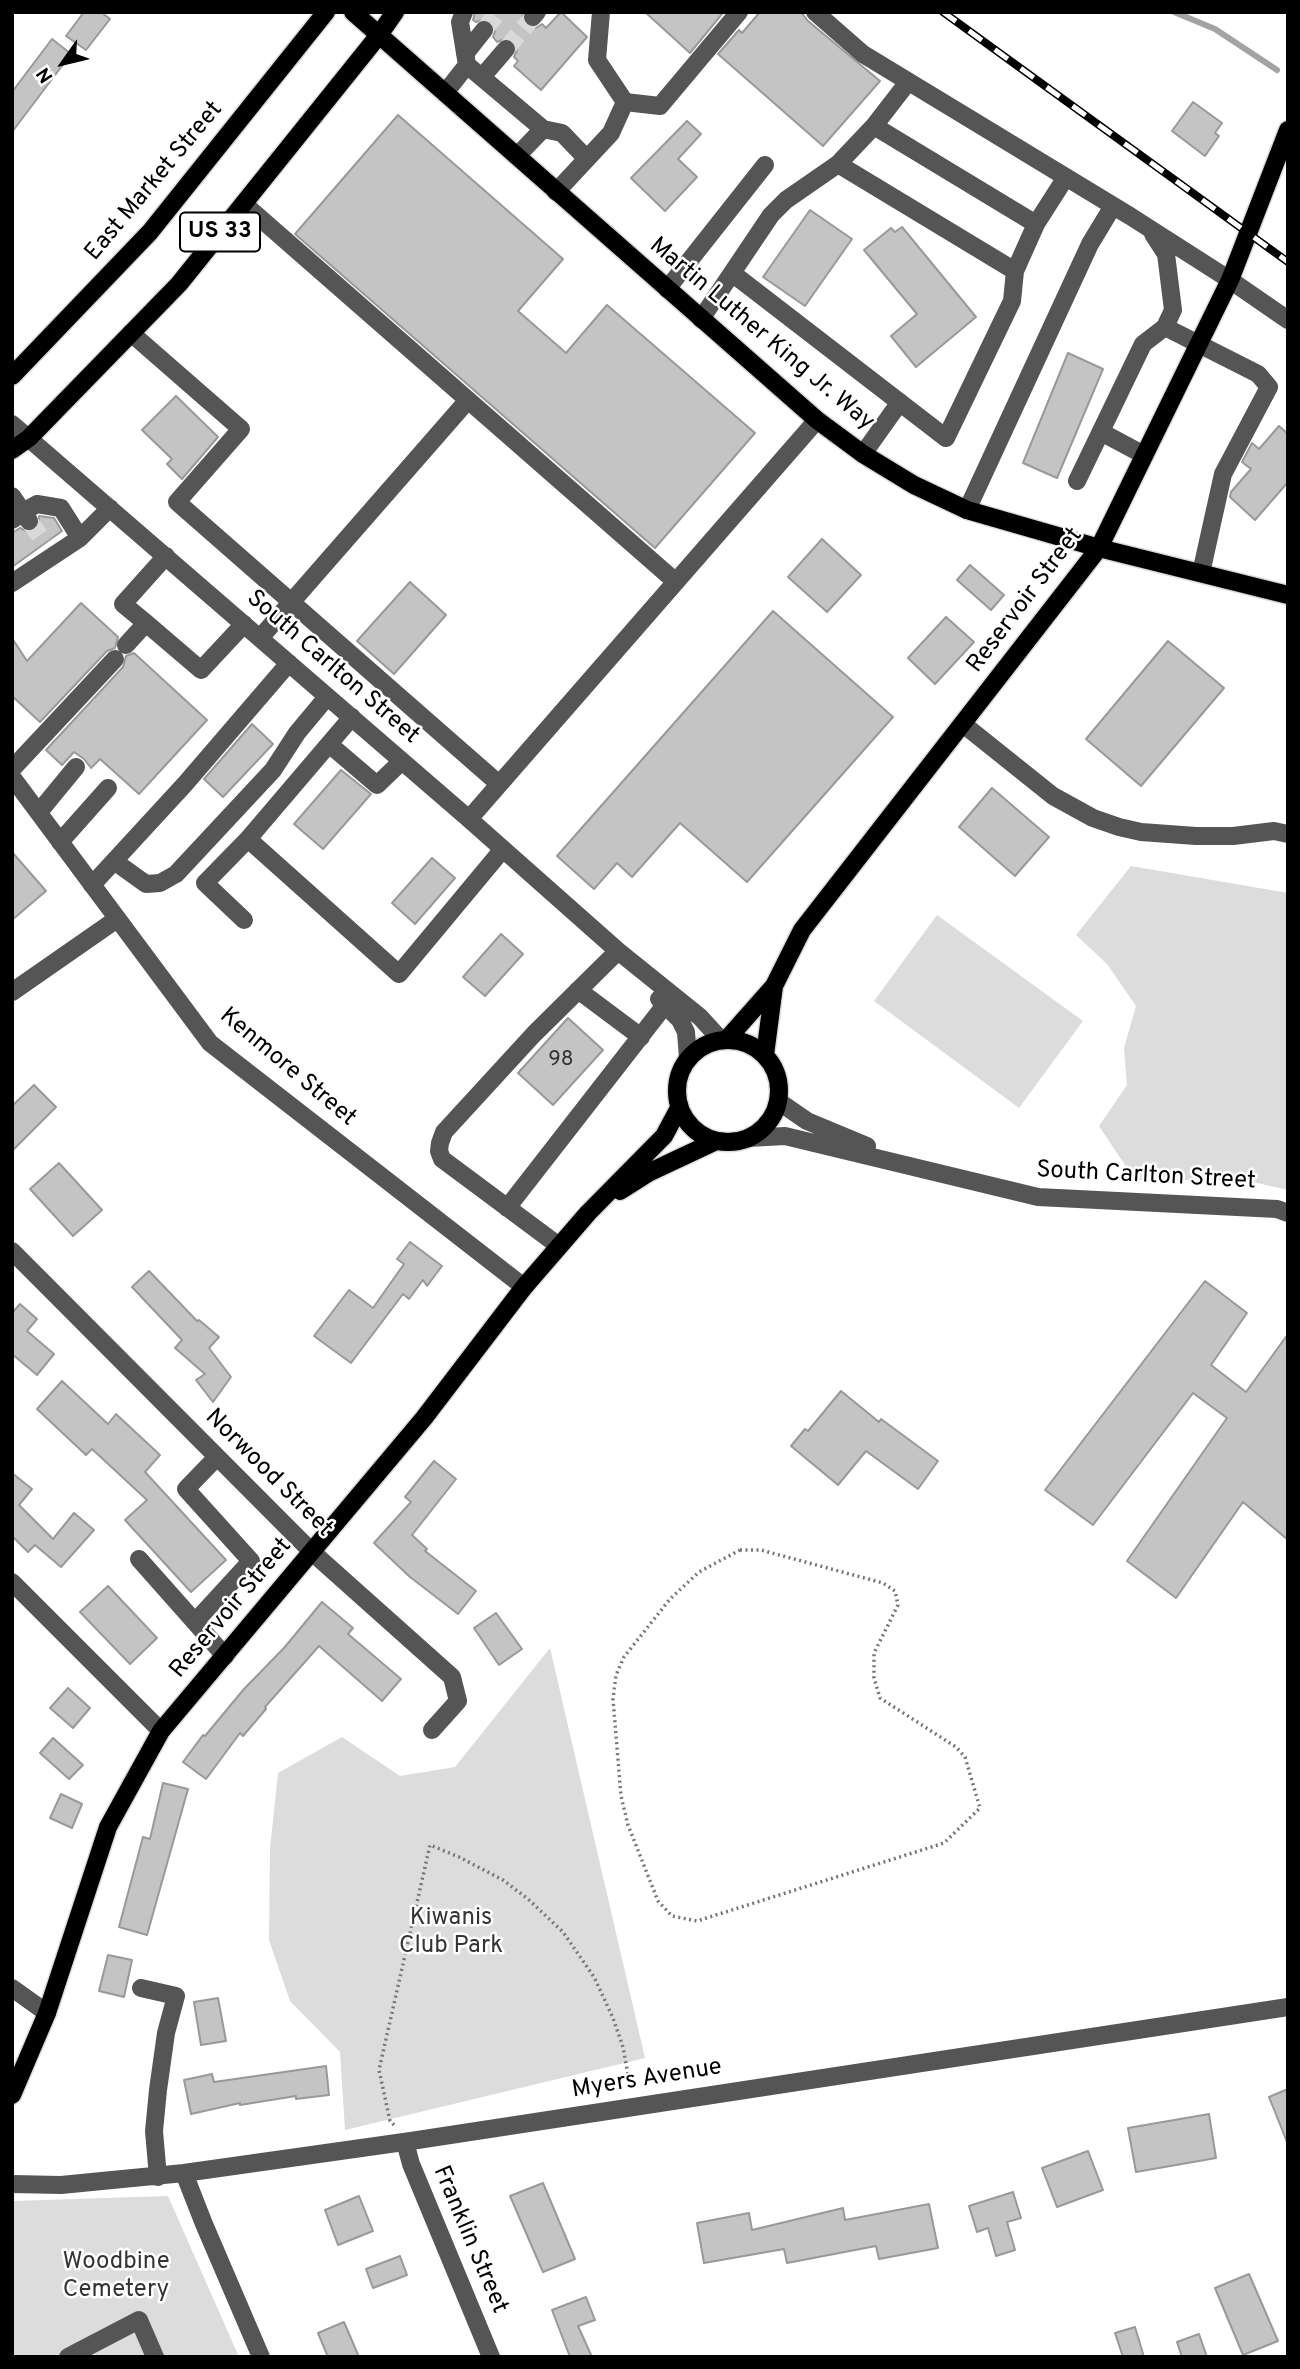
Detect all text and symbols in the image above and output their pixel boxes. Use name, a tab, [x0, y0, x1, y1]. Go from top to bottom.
north arrow	[28, 28, 98, 98]
text: N	[32, 62, 59, 87]
street label: East Market Street	[80, 97, 230, 267]
road number: US 33	[180, 213, 260, 252]
street label: Martin Luther King Jr. Way	[643, 232, 879, 438]
street label: Reservoir Street	[962, 523, 1090, 679]
street label: South Carlton Street	[240, 585, 424, 751]
street label: Kenmore Street	[213, 1002, 361, 1134]
house number: 98	[548, 1048, 574, 1074]
street label: South Carlton Street	[1035, 1157, 1257, 1197]
street label: Norwood Street	[198, 1404, 338, 1544]
street label: Reservoir Street	[165, 1533, 299, 1685]
park label: Kiwanis Club Park	[399, 1905, 503, 1961]
street label: Myers Avenue	[570, 2054, 724, 2106]
street label: Franklin Street	[425, 2162, 513, 2318]
park label: Woodbine Cemetery	[62, 2249, 170, 2305]

